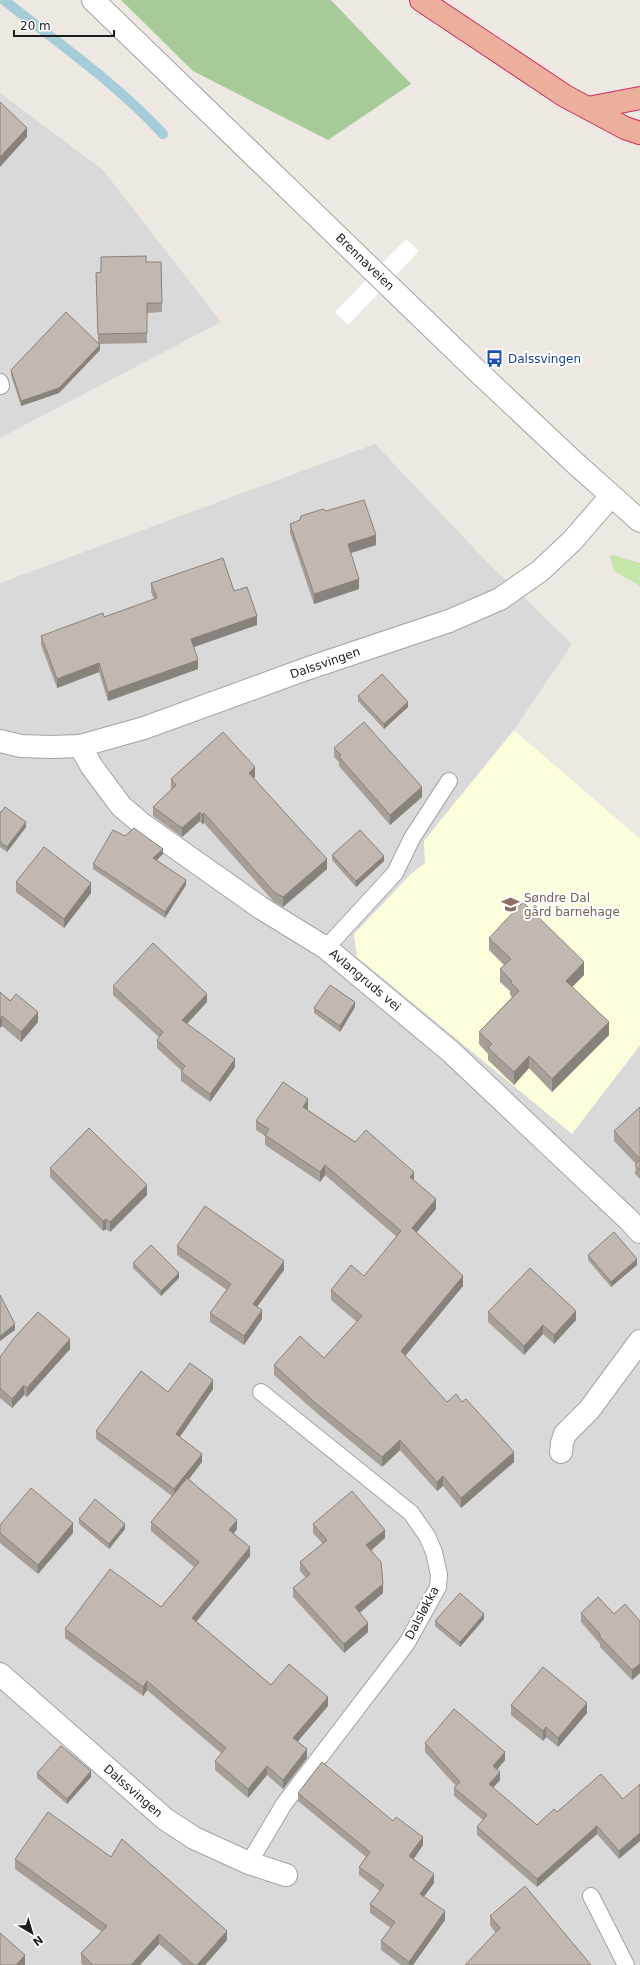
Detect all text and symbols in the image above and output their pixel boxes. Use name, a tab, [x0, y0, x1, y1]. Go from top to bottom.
scale bar	[14, 12, 114, 38]
text: 20 m	[20, 19, 51, 33]
street label: Brennaveien	[333, 231, 397, 293]
bus stop icon: Dalssvingen	[485, 349, 505, 369]
place label: Dalssvingen	[508, 352, 581, 366]
street label: Dalssvingen	[288, 644, 362, 682]
place label: Søndre Dal gård barnehage	[524, 891, 620, 919]
school or university icon: Søndre Dal gård barnehage	[501, 895, 521, 915]
street label: Avlangruds vei	[327, 946, 403, 1014]
street label: Dalsløkka	[402, 1584, 442, 1642]
street label: Dalssvingen	[101, 1762, 165, 1820]
north arrow	[12, 1913, 52, 1953]
text: N	[30, 1933, 45, 1948]

